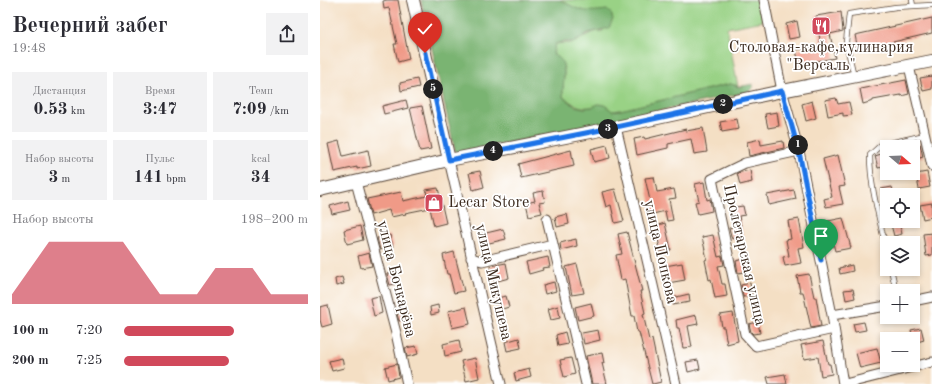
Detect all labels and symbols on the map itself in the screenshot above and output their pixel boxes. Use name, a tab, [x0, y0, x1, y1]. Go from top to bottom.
pin	[408, 12, 442, 53]
restaurant icon: Столовая-кафе,кулинария "Версаль"	[810, 15, 832, 37]
place label: Столовая-кафе,кулинария "Версаль"	[729, 40, 913, 74]
pin: 5	[423, 79, 443, 99]
pin: 2	[713, 94, 733, 114]
pin: 3	[598, 119, 618, 139]
pin: 1	[788, 135, 808, 155]
north arrow	[880, 140, 920, 180]
pin: 4	[483, 141, 503, 161]
street label: Пролетарская улица	[720, 183, 768, 327]
shop icon: Lecar Store	[423, 192, 445, 214]
place label: Lecar Store	[448, 195, 529, 211]
street label: улица Попкова	[640, 198, 680, 306]
street label: улица Бочкарёва	[374, 219, 418, 339]
pin	[804, 219, 838, 260]
street label: улица Микушева	[472, 222, 514, 342]

